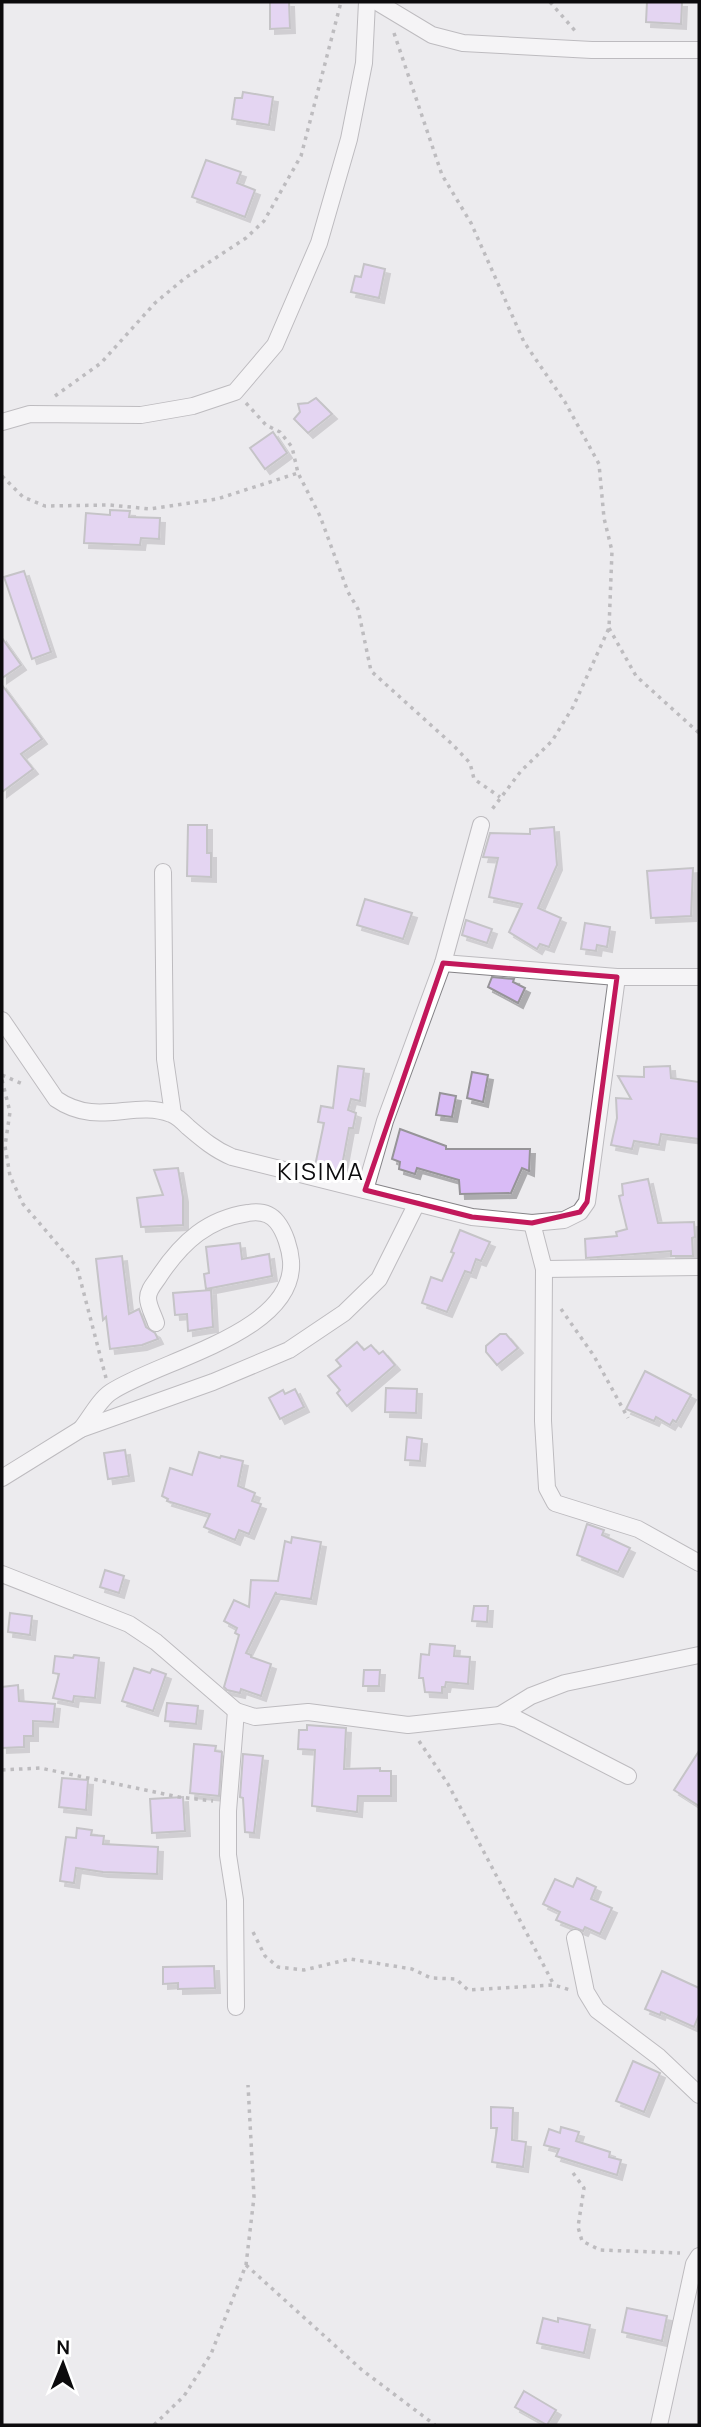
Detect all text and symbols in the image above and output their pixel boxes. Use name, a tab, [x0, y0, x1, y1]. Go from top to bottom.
district label: KISIMA	[277, 1154, 365, 1187]
north arrow	[28, 2329, 98, 2399]
text: N	[56, 2334, 70, 2360]

